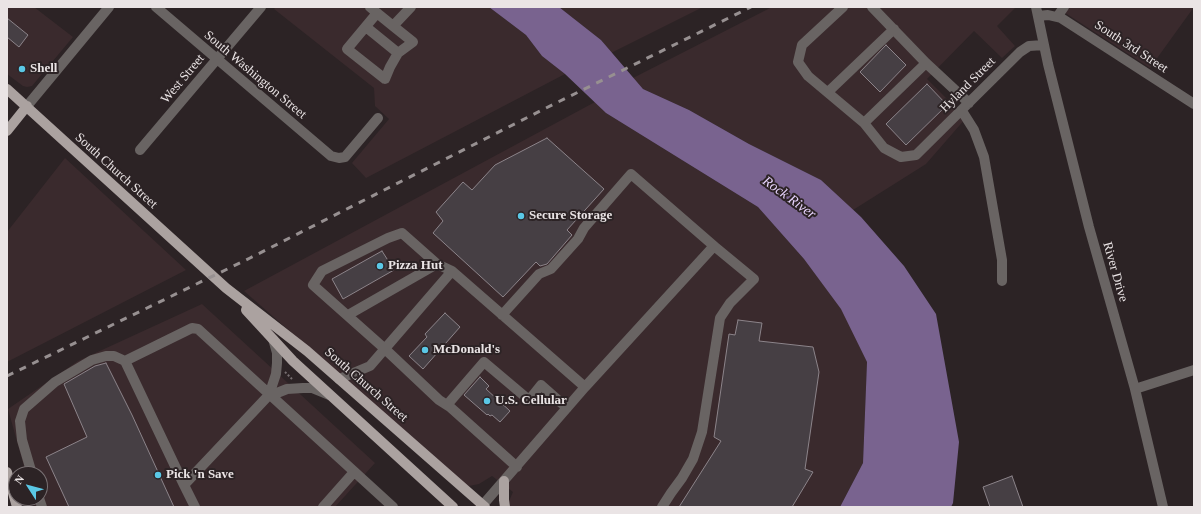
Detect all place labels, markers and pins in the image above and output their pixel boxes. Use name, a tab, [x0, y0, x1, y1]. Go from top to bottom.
place label: Shell	[30, 61, 57, 77]
marker: Shell	[17, 64, 27, 74]
place label: Secure Storage	[529, 208, 612, 224]
marker: Secure Storage	[516, 211, 526, 221]
place label: Pizza Hut	[388, 258, 443, 274]
marker: Pizza Hut	[375, 261, 385, 271]
place label: McDonald's	[433, 342, 500, 358]
marker: McDonald's	[420, 345, 430, 355]
place label: U.S. Cellular	[495, 393, 567, 409]
marker: U.S. Cellular	[482, 396, 492, 406]
place label: Pick 'n Save	[166, 467, 234, 483]
marker: Pick 'n Save	[153, 470, 163, 480]

